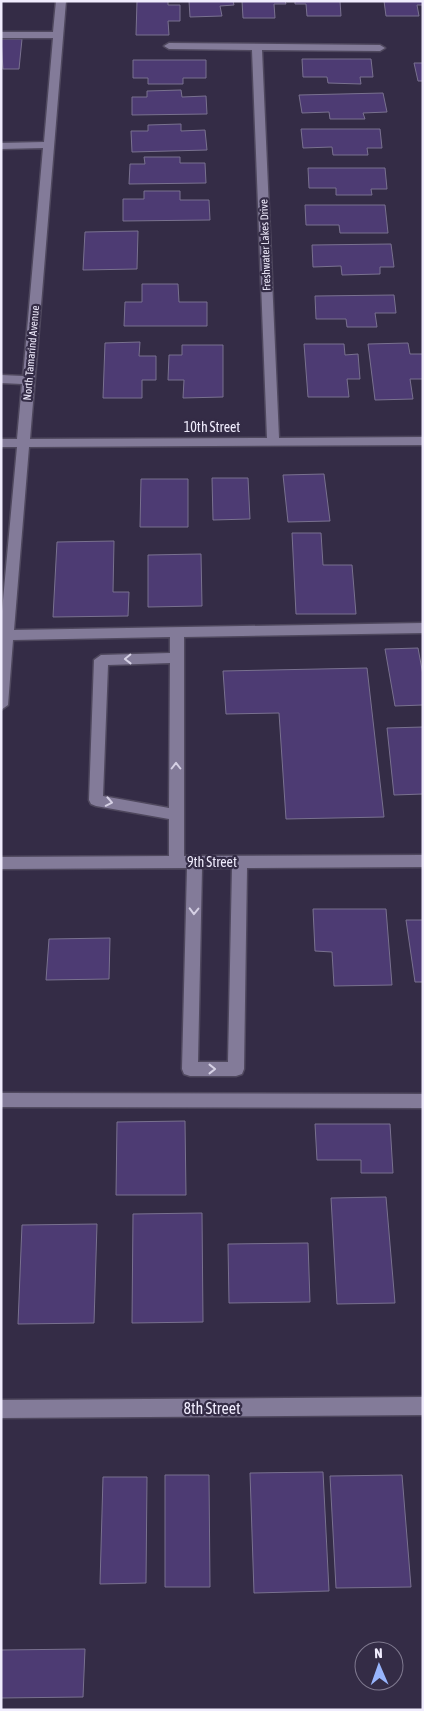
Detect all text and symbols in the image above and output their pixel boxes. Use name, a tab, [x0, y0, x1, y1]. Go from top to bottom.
street label: Freshwater Lakes Drive	[257, 199, 273, 291]
street label: North Tamarind Avenue	[21, 305, 41, 401]
street label: 10th Street	[184, 419, 240, 435]
one-way arrow	[124, 654, 132, 664]
one-way arrow	[171, 762, 181, 770]
one-way arrow	[104, 796, 113, 807]
street label: 9th Street	[187, 854, 237, 870]
one-way arrow	[189, 907, 199, 915]
one-way arrow	[208, 1064, 216, 1074]
street label: 8th Street	[183, 1399, 241, 1417]
north arrow	[354, 1641, 404, 1691]
text: N	[374, 1645, 383, 1661]

